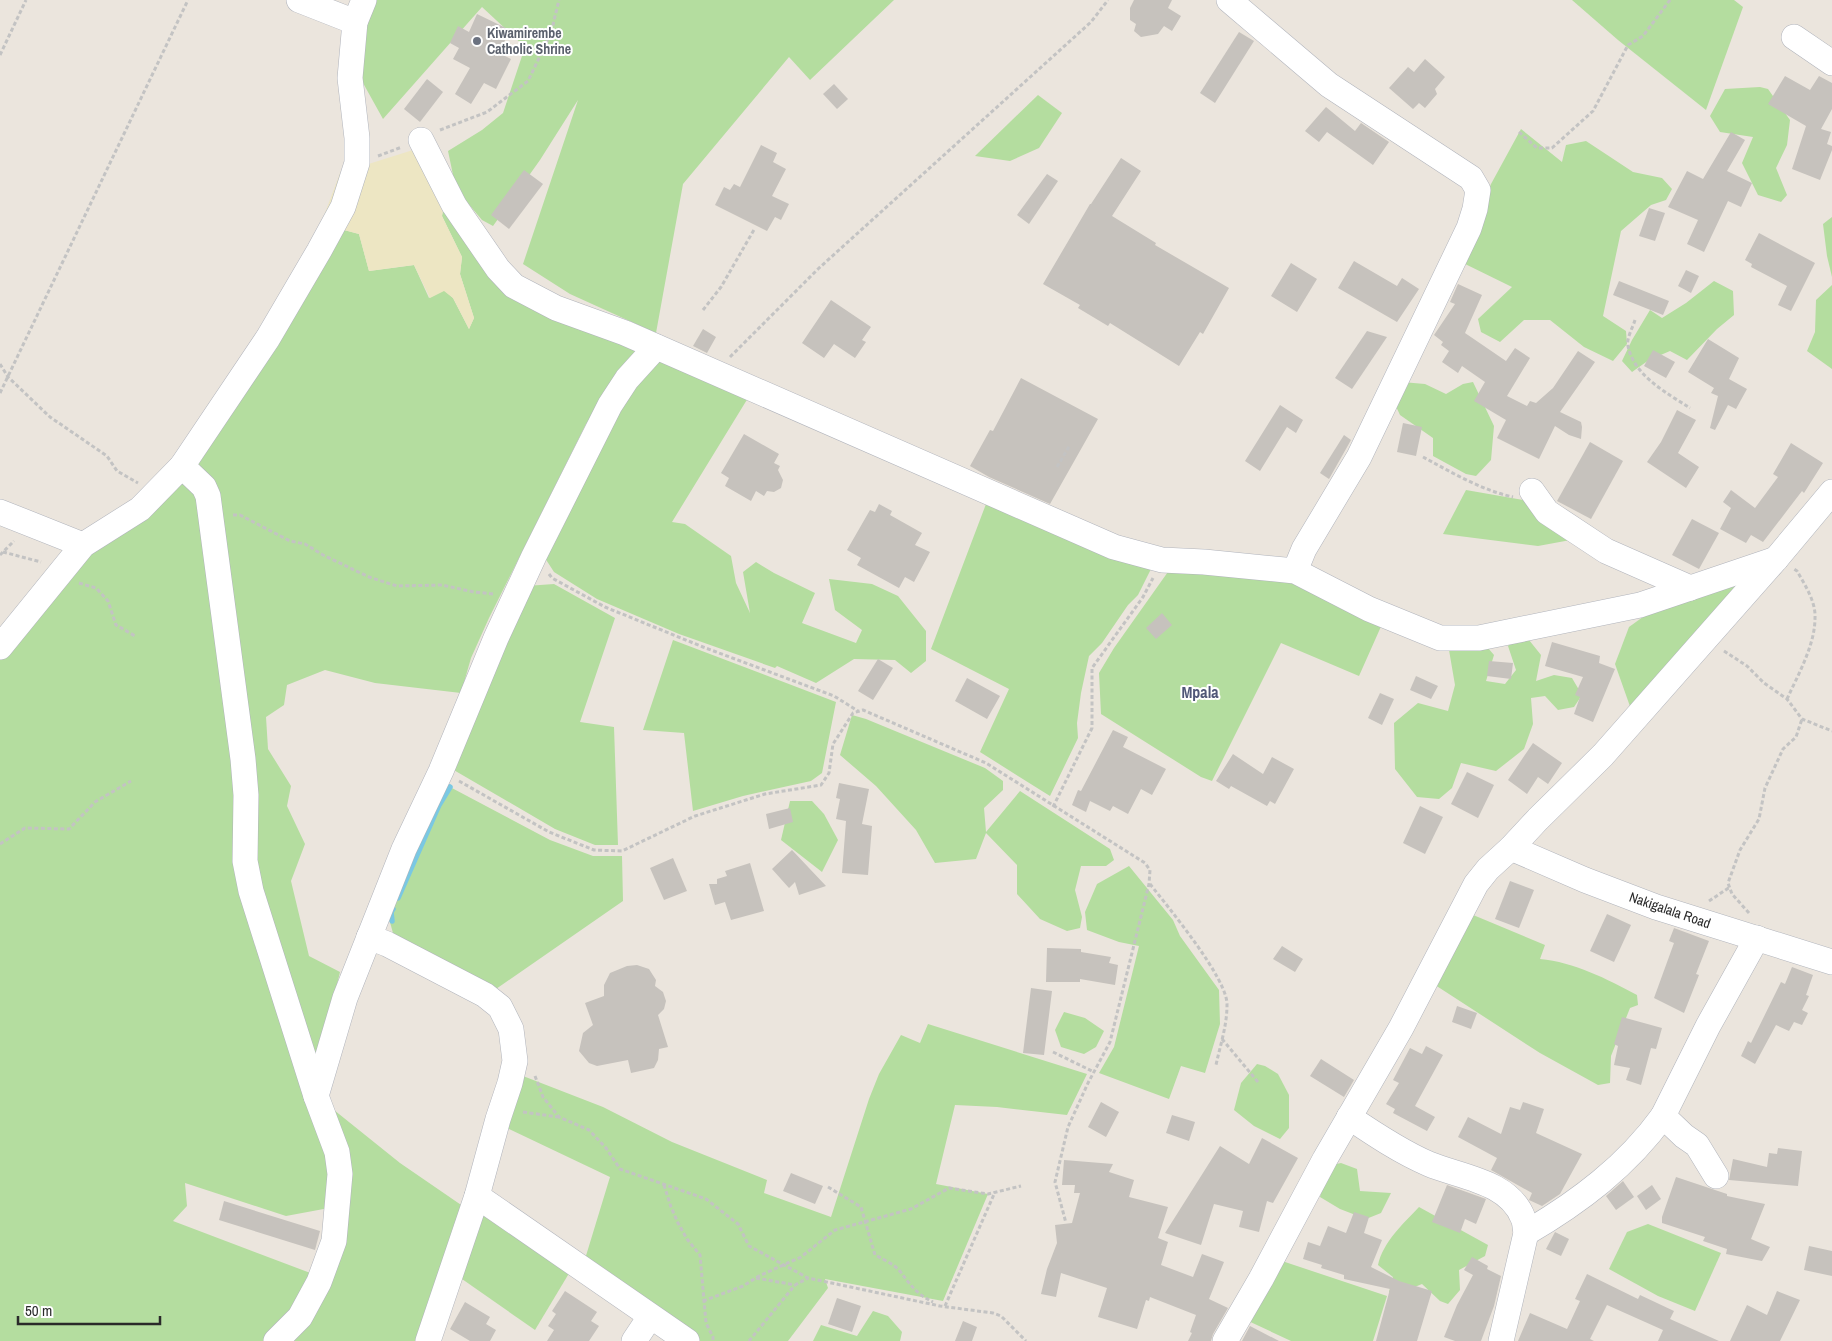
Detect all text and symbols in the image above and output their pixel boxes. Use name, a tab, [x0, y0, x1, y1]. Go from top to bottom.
place label: Kiwamirembe Catholic Shrine	[487, 24, 571, 58]
marker: Kiwamirembe Catholic Shrine	[471, 35, 483, 47]
district label: Mpala	[1181, 681, 1219, 703]
street label: Nakigalala Road	[1627, 888, 1713, 932]
scale bar	[18, 1294, 160, 1326]
text: 50 m	[25, 1300, 52, 1321]

